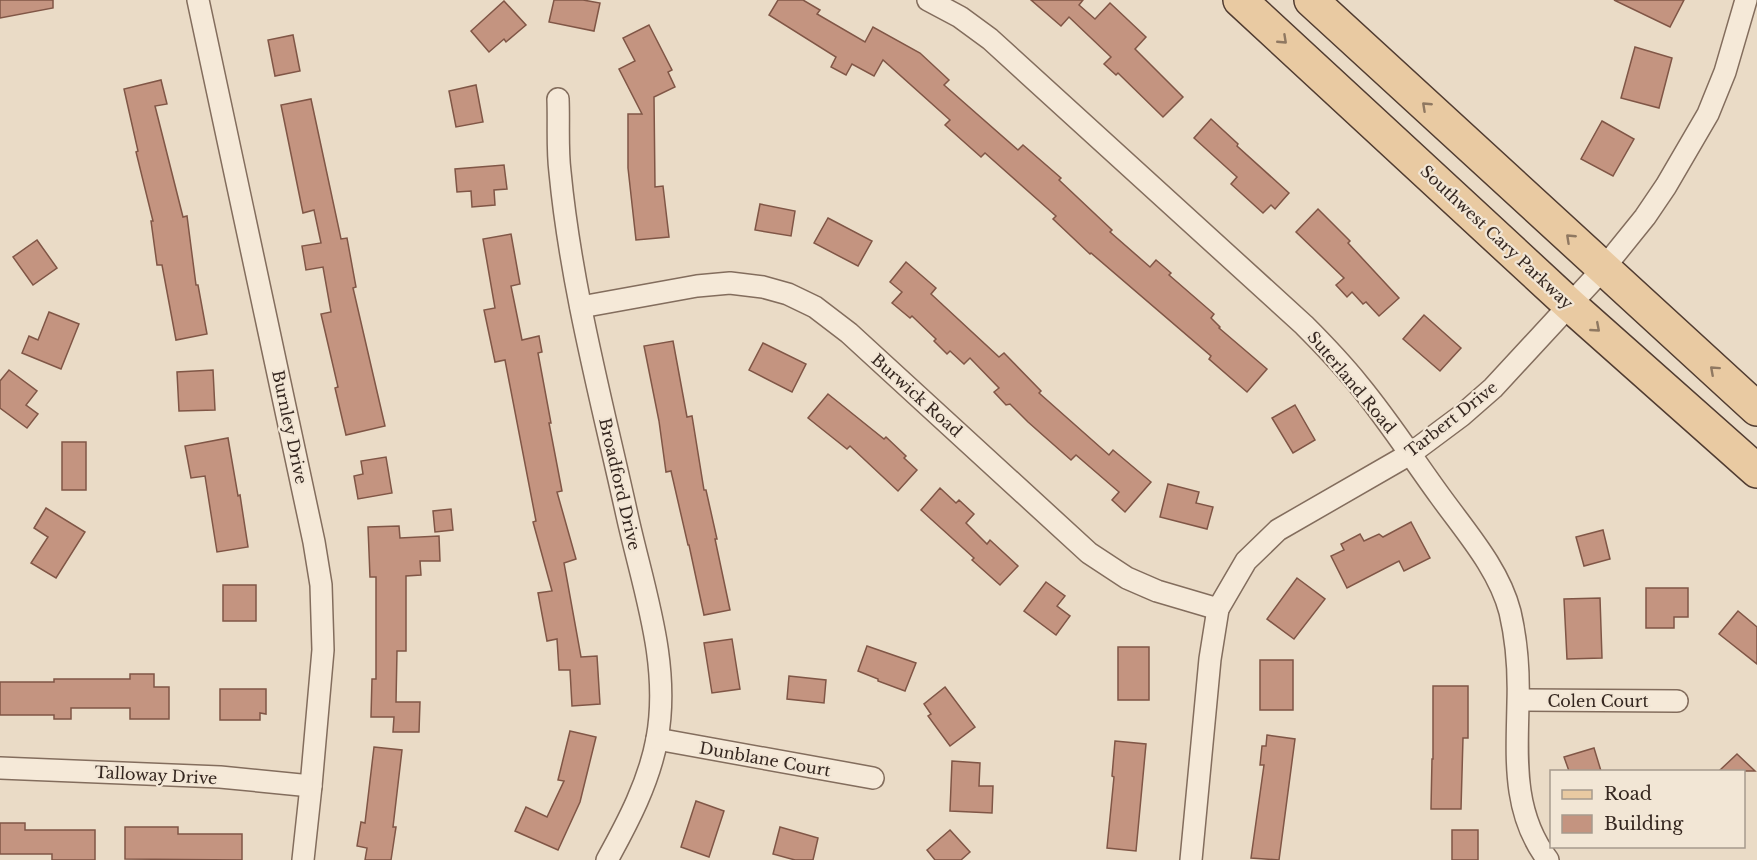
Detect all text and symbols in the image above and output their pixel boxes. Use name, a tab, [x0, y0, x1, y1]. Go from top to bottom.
one-way arrow	[1276, 33, 1286, 44]
one-way arrow	[1422, 102, 1433, 113]
street label: Southwest Cary Parkway	[1416, 161, 1578, 314]
one-way arrow	[1566, 234, 1576, 245]
one-way arrow	[1589, 321, 1600, 332]
street label: Suterland Road	[1304, 327, 1401, 437]
street label: Burwick Road	[868, 349, 967, 441]
one-way arrow	[1710, 366, 1720, 377]
street label: Burnley Drive	[268, 368, 312, 486]
street label: Tarbert Drive	[1401, 377, 1501, 461]
street label: Broadford Drive	[595, 416, 645, 552]
street label: Colen Court	[1548, 691, 1648, 711]
street label: Dunblane Court	[698, 738, 832, 780]
street label: Talloway Drive	[94, 762, 218, 788]
legend	[1550, 770, 1745, 848]
text: Road	[1604, 783, 1652, 805]
text: Building	[1604, 813, 1683, 835]

